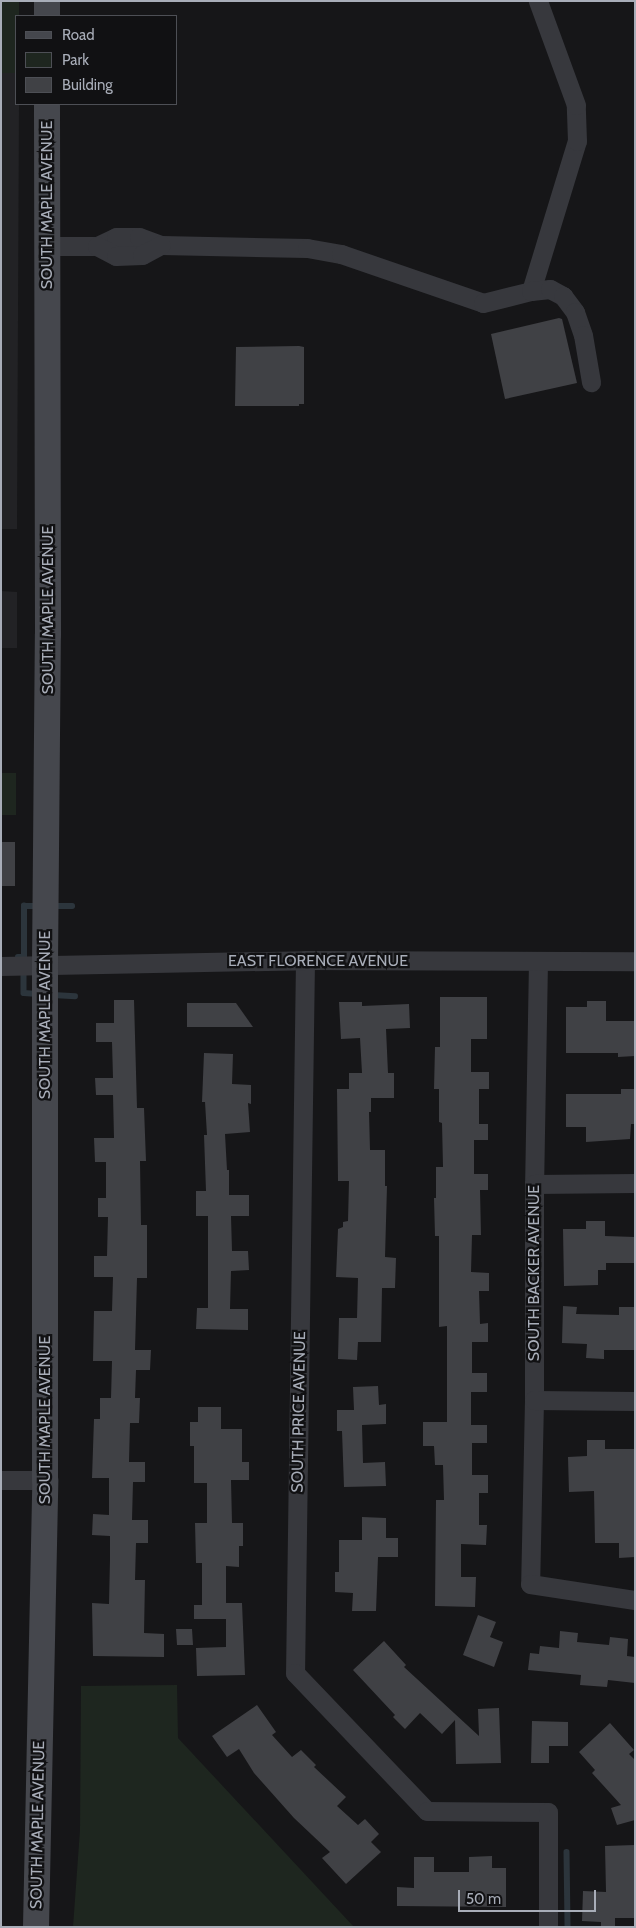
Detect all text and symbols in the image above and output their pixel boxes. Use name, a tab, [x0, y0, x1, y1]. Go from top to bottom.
legend	[15, 15, 178, 105]
text: Road	[62, 26, 95, 44]
text: Park	[62, 51, 89, 69]
text: Building	[62, 76, 113, 94]
street label: SOUTH MAPLE AVENUE	[37, 121, 57, 289]
street label: SOUTH MAPLE AVENUE	[38, 526, 58, 694]
street label: SOUTH MAPLE AVENUE	[35, 931, 55, 1099]
street label: EAST FLORENCE AVENUE	[228, 951, 408, 971]
street label: SOUTH BACKER AVENUE	[524, 1185, 544, 1361]
street label: SOUTH PRICE AVENUE	[288, 1331, 310, 1493]
street label: SOUTH MAPLE AVENUE	[35, 1336, 55, 1504]
street label: SOUTH MAPLE AVENUE	[27, 1741, 49, 1909]
scale bar	[461, 1880, 598, 1912]
text: 50 m	[466, 1890, 501, 1908]

